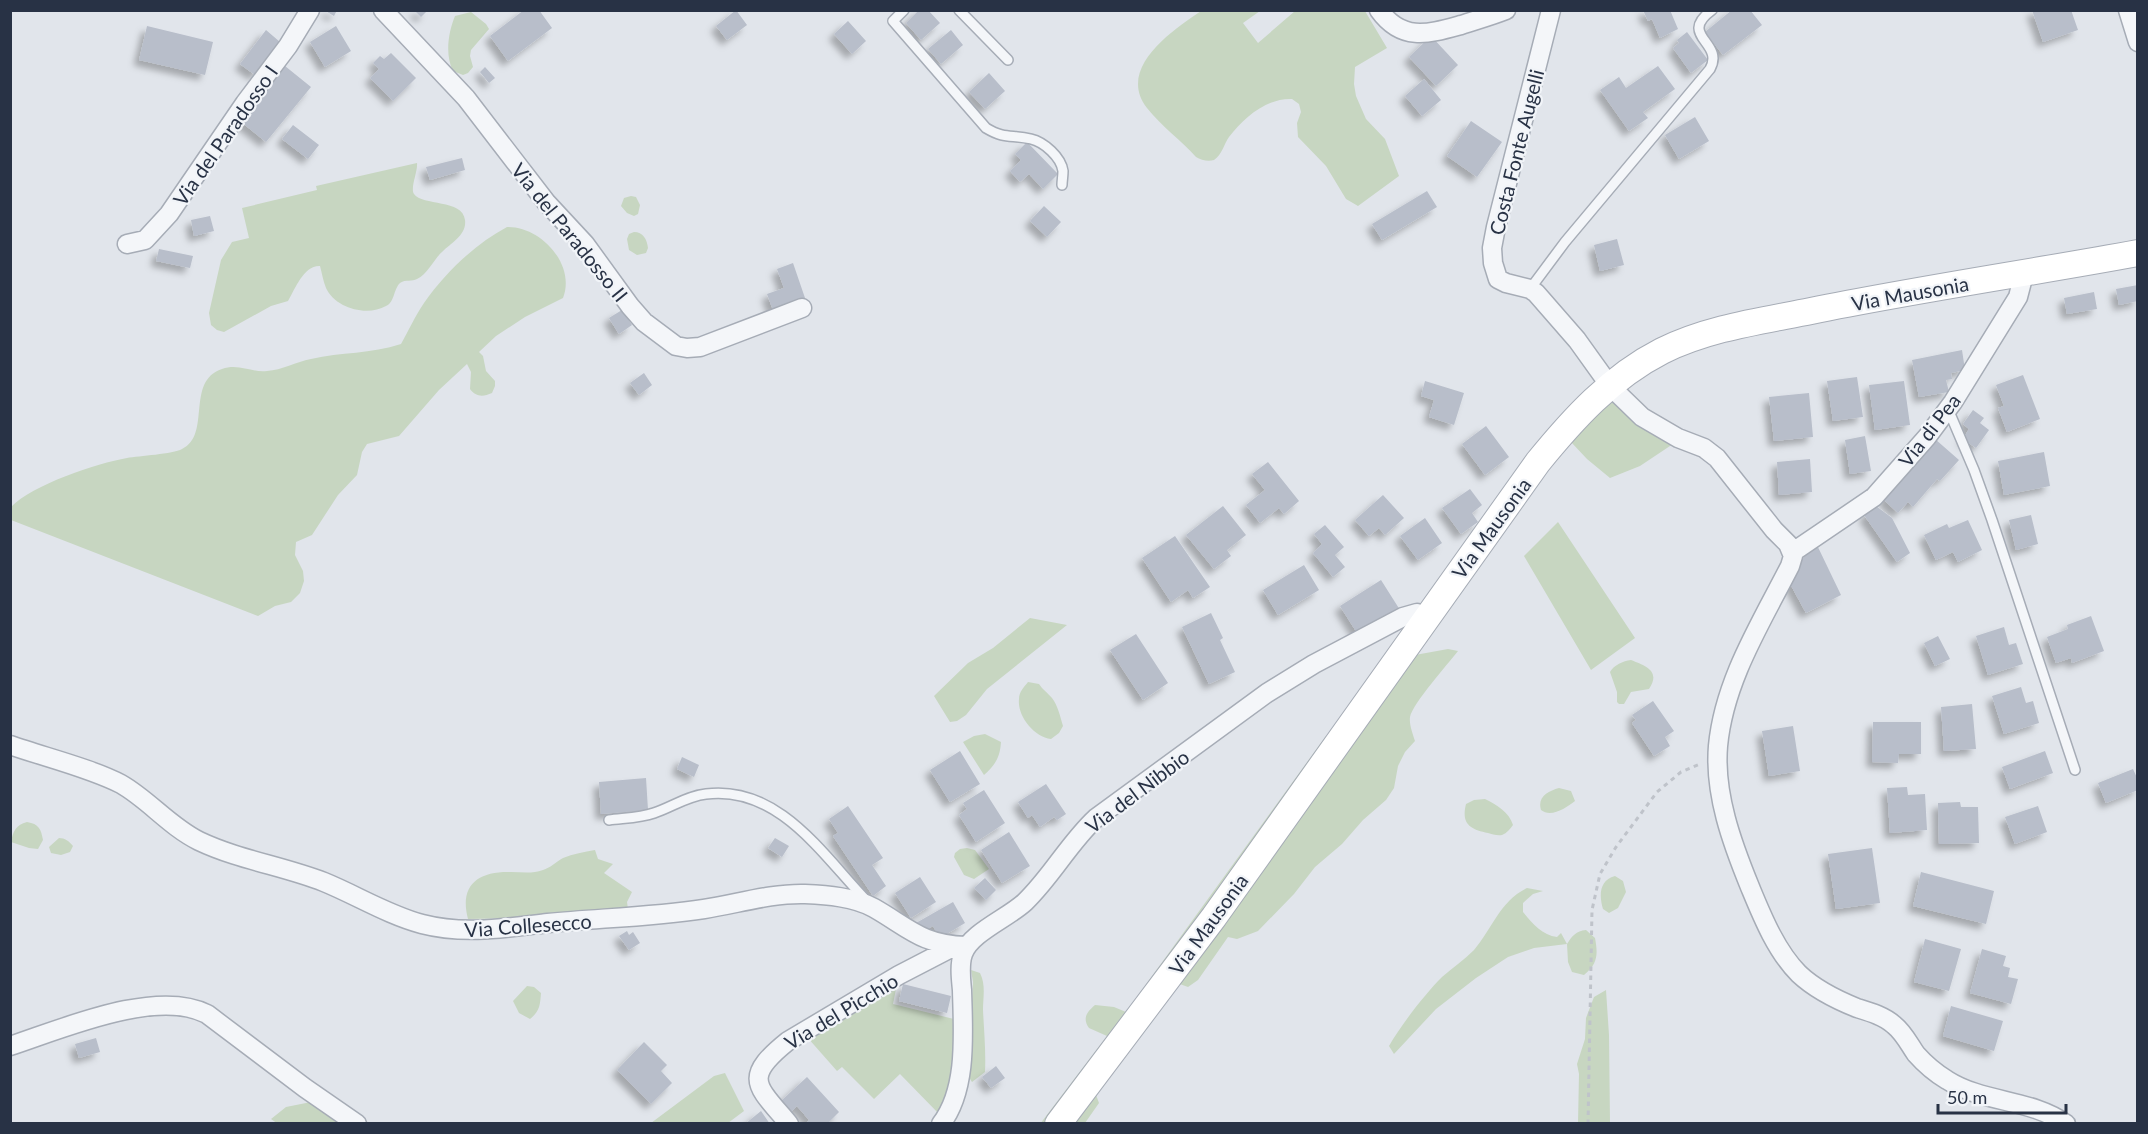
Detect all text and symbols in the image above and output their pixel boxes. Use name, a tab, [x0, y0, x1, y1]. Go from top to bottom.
street label: Via del Paradosso I	[168, 60, 282, 210]
street label: Costa Fonte Augelli	[1484, 67, 1548, 237]
street label: Via del Paradosso II	[507, 158, 633, 306]
street label: Via Mausonia	[1849, 271, 1971, 315]
street label: Via di Pea	[1893, 389, 1965, 471]
street label: Via Mausonia	[1446, 473, 1536, 583]
street label: Via del Nibbio	[1080, 744, 1194, 838]
street label: Via Mausonia	[1163, 869, 1253, 979]
street label: Via Collesecco	[464, 909, 592, 941]
street label: Via del Picchio	[780, 968, 902, 1054]
scale bar	[1938, 1077, 2066, 1115]
text: 50 m	[1947, 1086, 1987, 1108]

